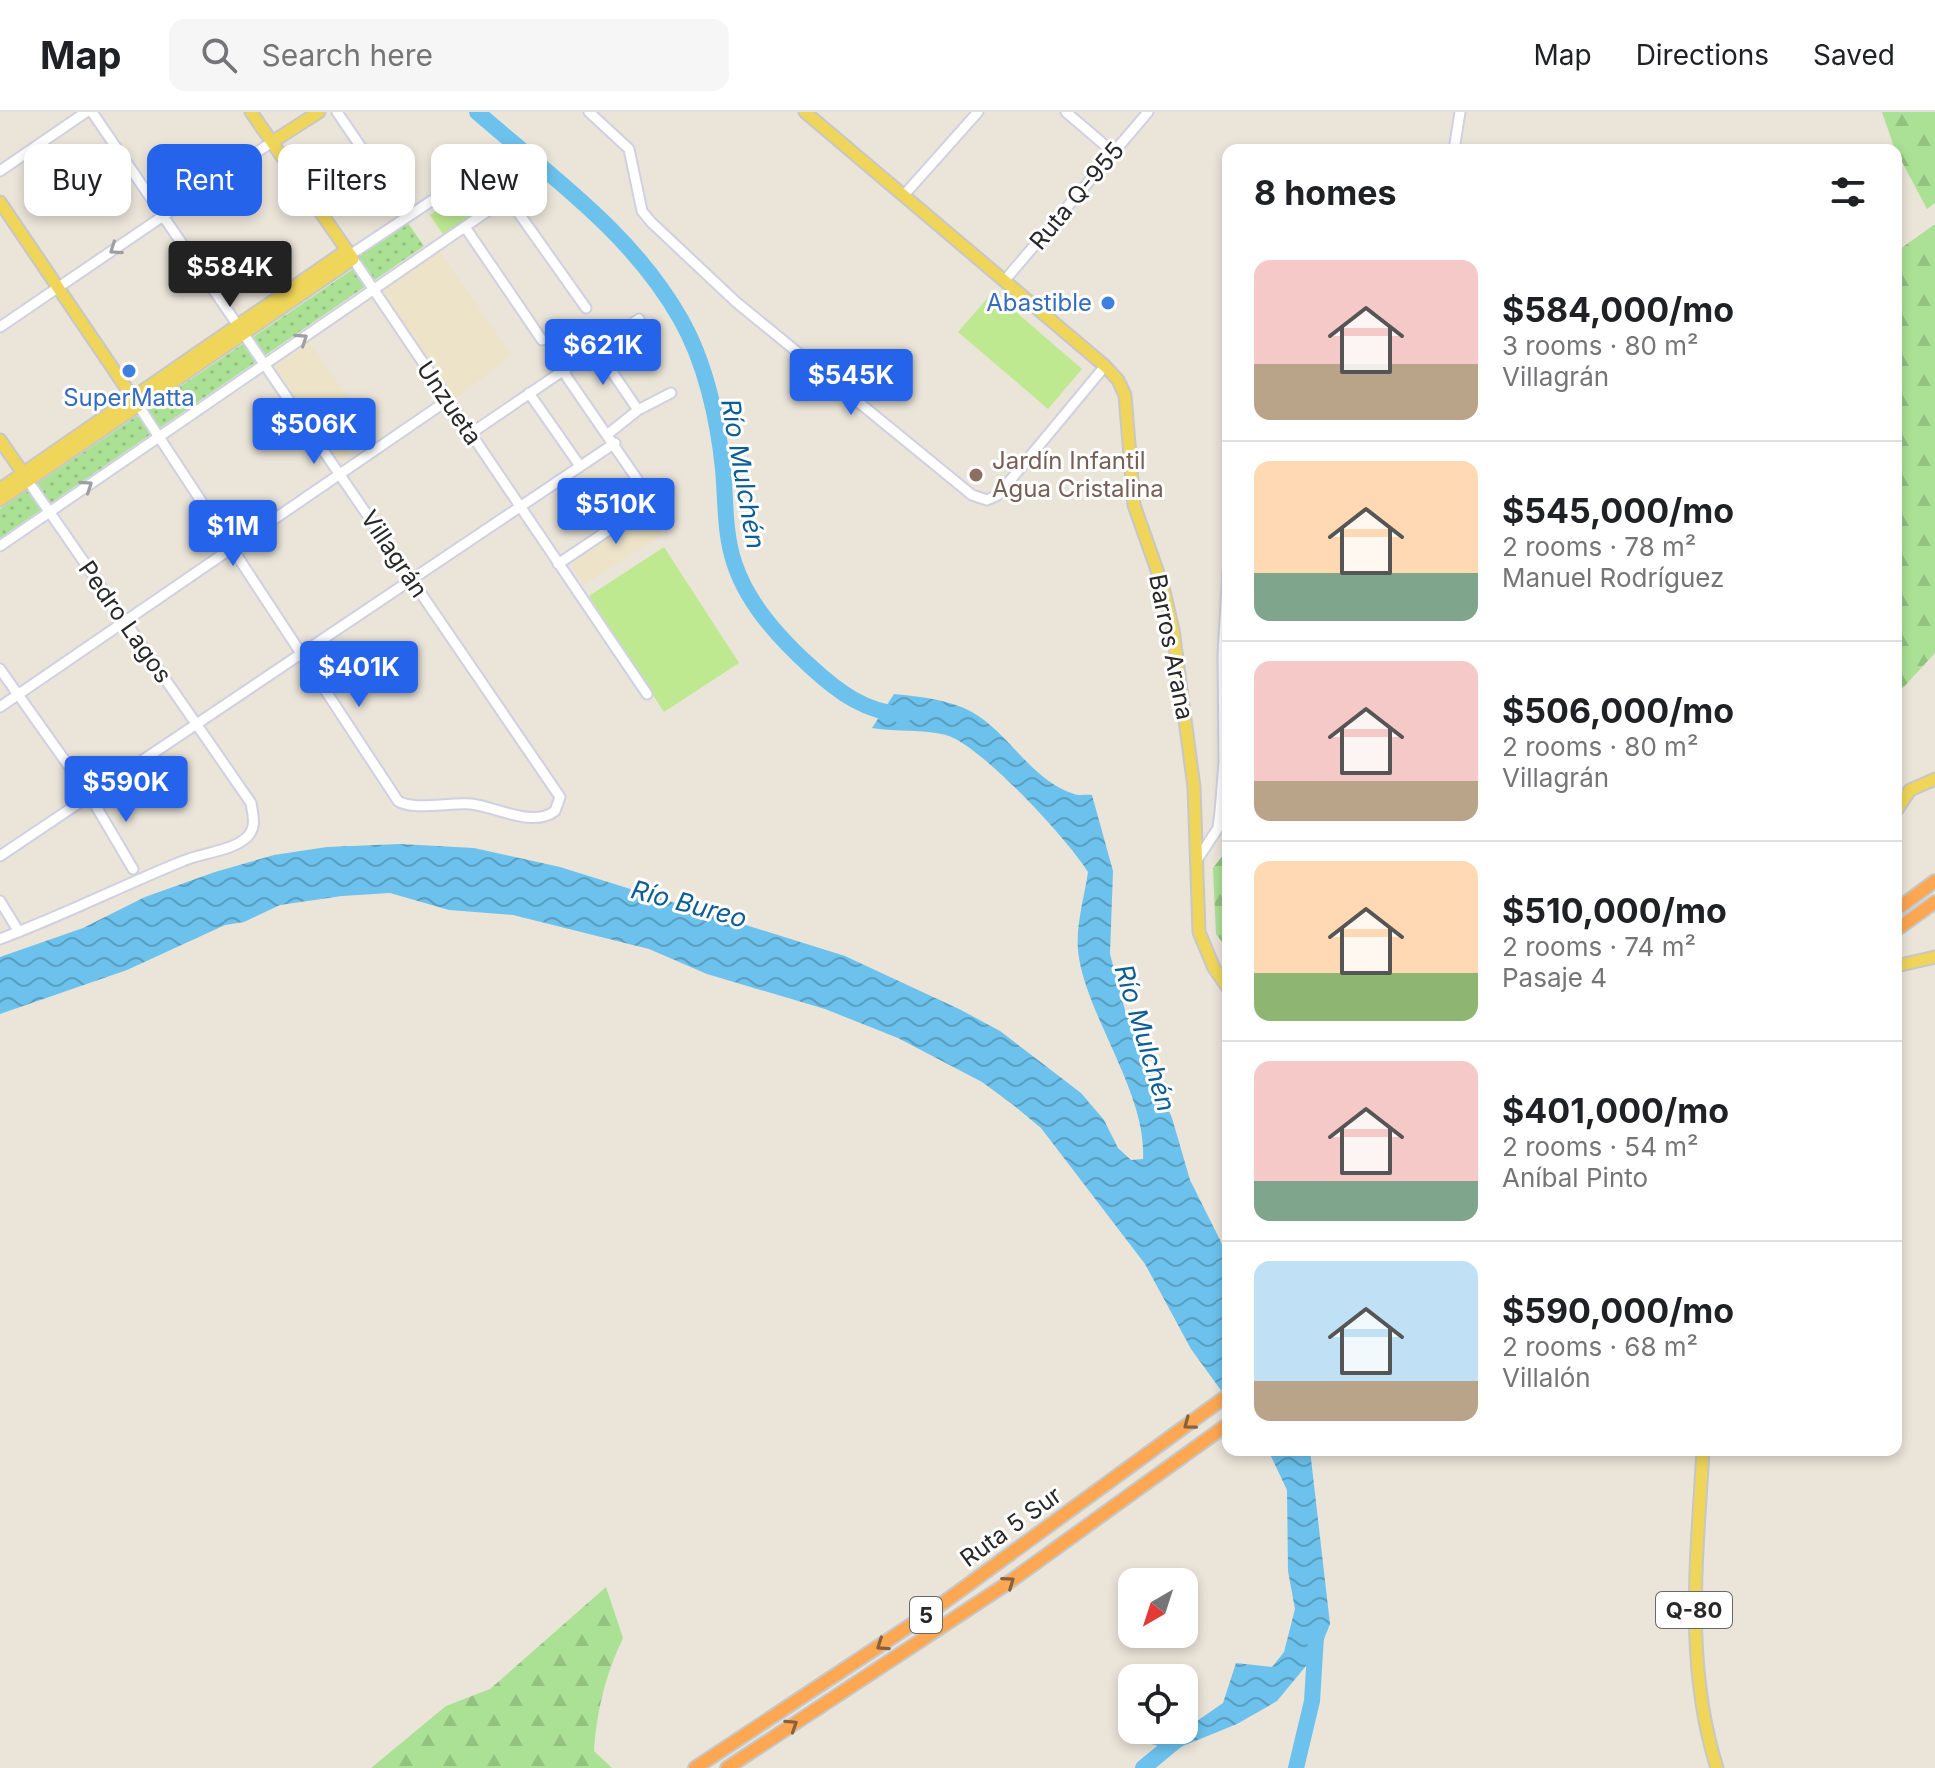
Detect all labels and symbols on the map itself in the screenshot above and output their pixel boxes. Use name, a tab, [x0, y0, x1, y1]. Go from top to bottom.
street label: Ruta Q-955	[1023, 136, 1130, 255]
one-way arrow	[109, 239, 124, 254]
pin: $584K	[174, 241, 286, 309]
place label: Abastible	[986, 288, 1092, 317]
marker: Abastible	[1099, 294, 1117, 312]
pin: $621K	[547, 319, 659, 387]
one-way arrow	[293, 334, 307, 349]
pin: $545K	[795, 349, 907, 417]
street label: Unzueta	[411, 355, 488, 450]
marker: SuperMatta	[120, 362, 138, 380]
place label: SuperMatta	[63, 383, 195, 412]
water label: Río Mulchén	[715, 397, 772, 551]
pin: $506K	[258, 398, 370, 466]
place label: Jardín Infantil Agua Cristalina	[992, 446, 1164, 503]
marker: Jardín Infantil Agua Cristalina	[967, 466, 985, 484]
pin: $510K	[560, 478, 672, 546]
one-way arrow	[79, 481, 93, 496]
pin: $1M	[194, 500, 272, 568]
street label: Villagrán	[355, 505, 434, 603]
street label: Pedro Lagos	[73, 555, 178, 688]
street label: Barros Arana	[1143, 572, 1200, 722]
pin: $401K	[303, 641, 415, 709]
pin: $590K	[70, 756, 182, 824]
water label: Río Bureo	[628, 873, 750, 934]
water label: Río Mulchén	[1108, 961, 1182, 1115]
one-way arrow	[1184, 1414, 1198, 1429]
street label: Ruta 5 Sur	[955, 1480, 1067, 1573]
north arrow	[1118, 1568, 1198, 1648]
one-way arrow	[1001, 1577, 1015, 1592]
road number: Q-80	[1656, 1592, 1732, 1628]
road number: 5	[910, 1597, 942, 1633]
one-way arrow	[877, 1635, 891, 1650]
one-way arrow	[783, 1720, 798, 1735]

